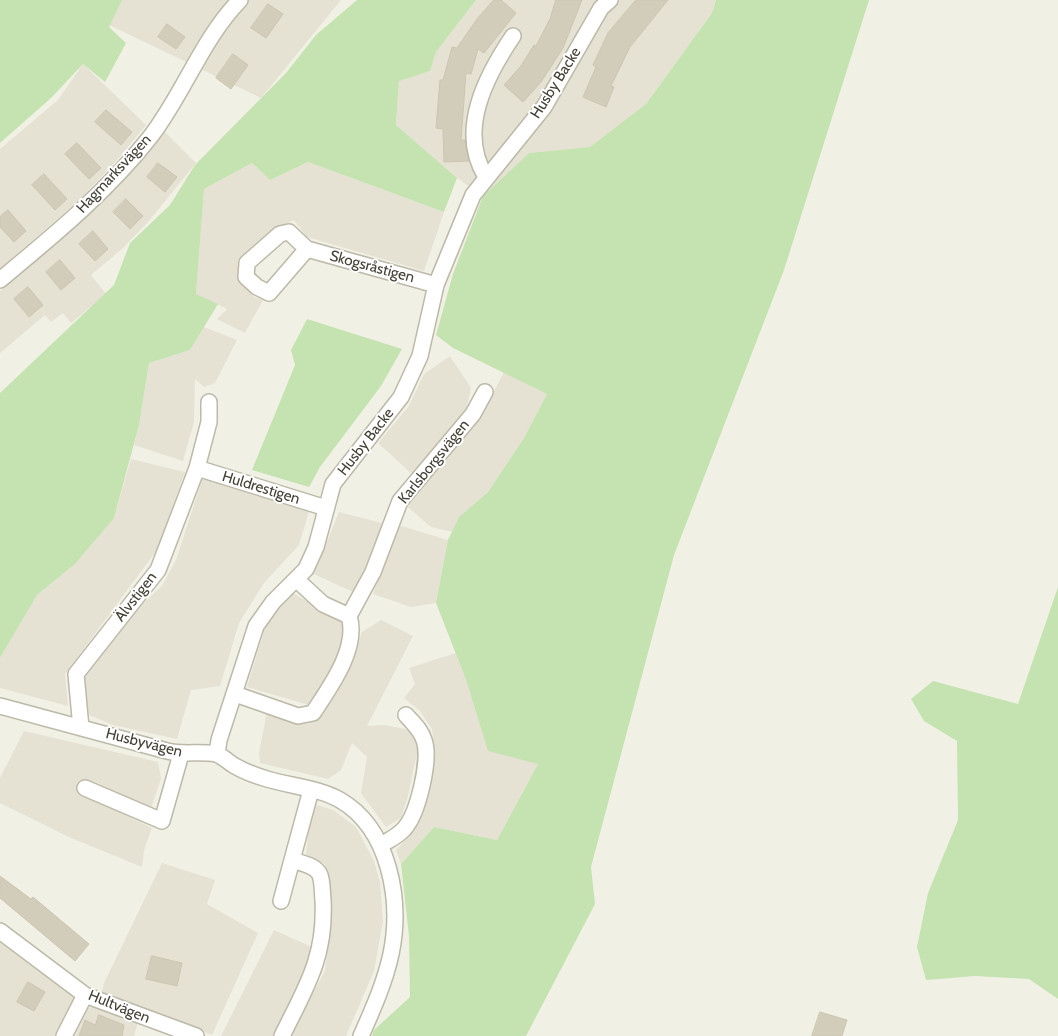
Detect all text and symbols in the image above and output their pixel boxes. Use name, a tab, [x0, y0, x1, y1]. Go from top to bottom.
street label: Husby Backe	[527, 44, 585, 122]
street label: Hagmarksvägen	[73, 131, 155, 217]
street label: Skogsråstigen	[328, 247, 416, 287]
street label: Husby Backe	[334, 405, 398, 479]
street label: Karlsborgsvägen	[395, 416, 473, 508]
street label: Huldrestigen	[220, 468, 302, 508]
street label: Älvstigen	[111, 569, 161, 625]
street label: Husbyvägen	[104, 725, 184, 761]
street label: Hultvägen	[86, 987, 152, 1027]

